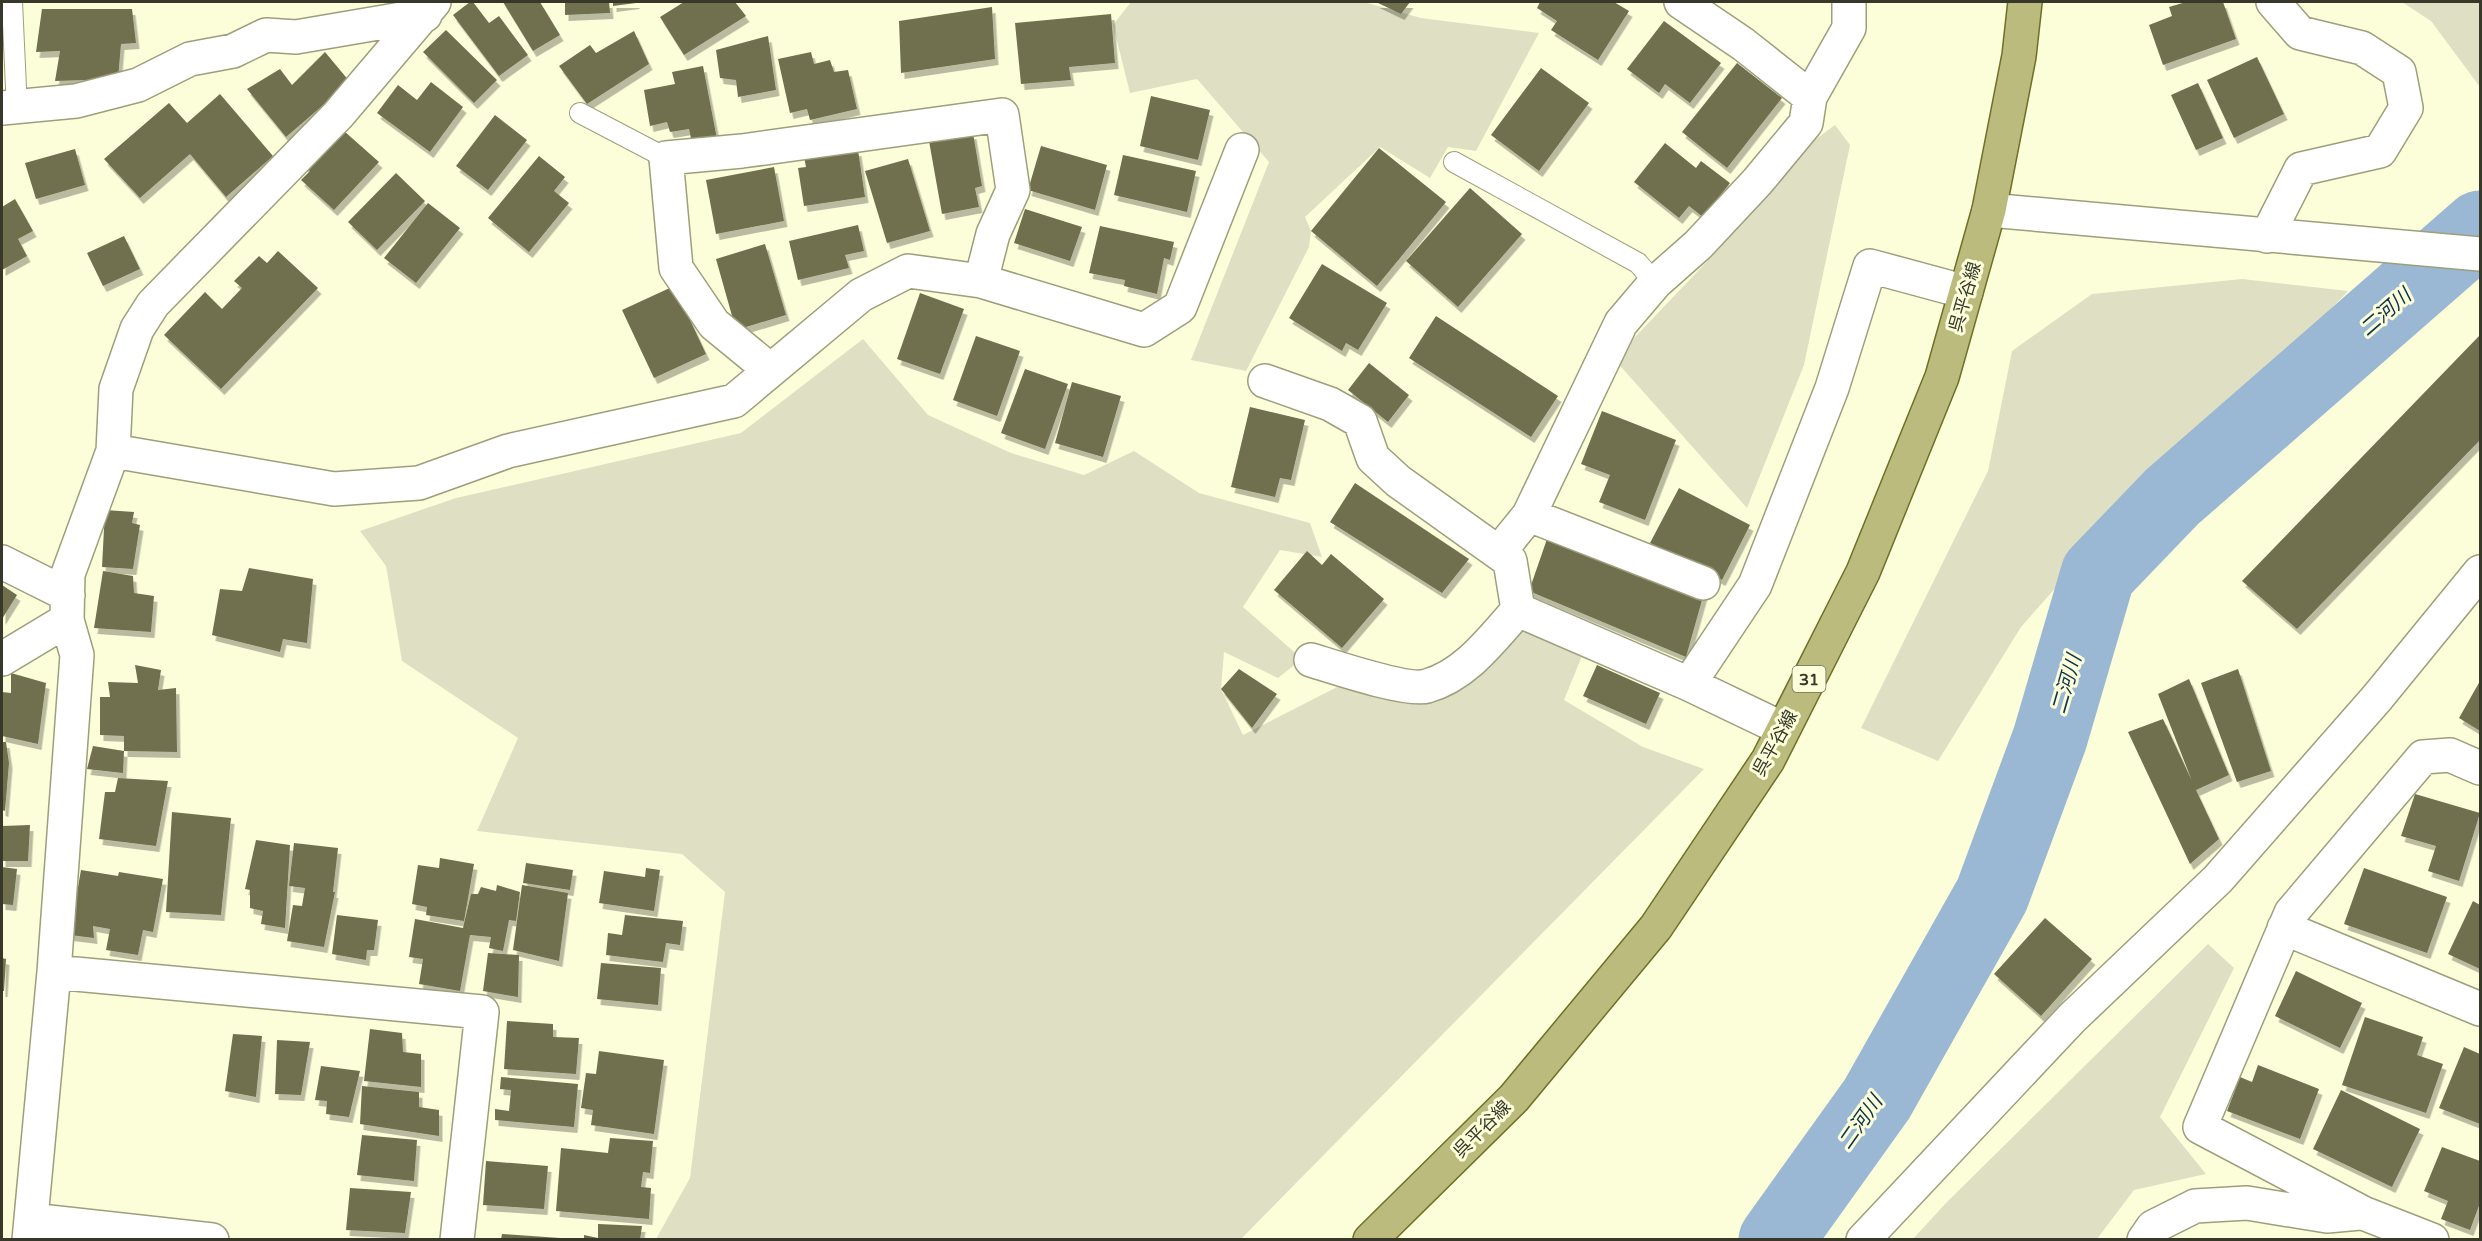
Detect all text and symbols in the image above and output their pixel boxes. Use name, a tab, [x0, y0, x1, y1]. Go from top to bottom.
street label: 呉平谷線	[1945, 259, 1985, 335]
water label: 二河川	[2355, 283, 2418, 341]
water label: 二河川	[2047, 650, 2087, 716]
road number: 31	[1792, 666, 1826, 692]
street label: 呉平谷線	[1748, 706, 1802, 780]
water label: 二河川	[1834, 1089, 1889, 1154]
street label: 呉平谷線	[1449, 1096, 1515, 1162]

